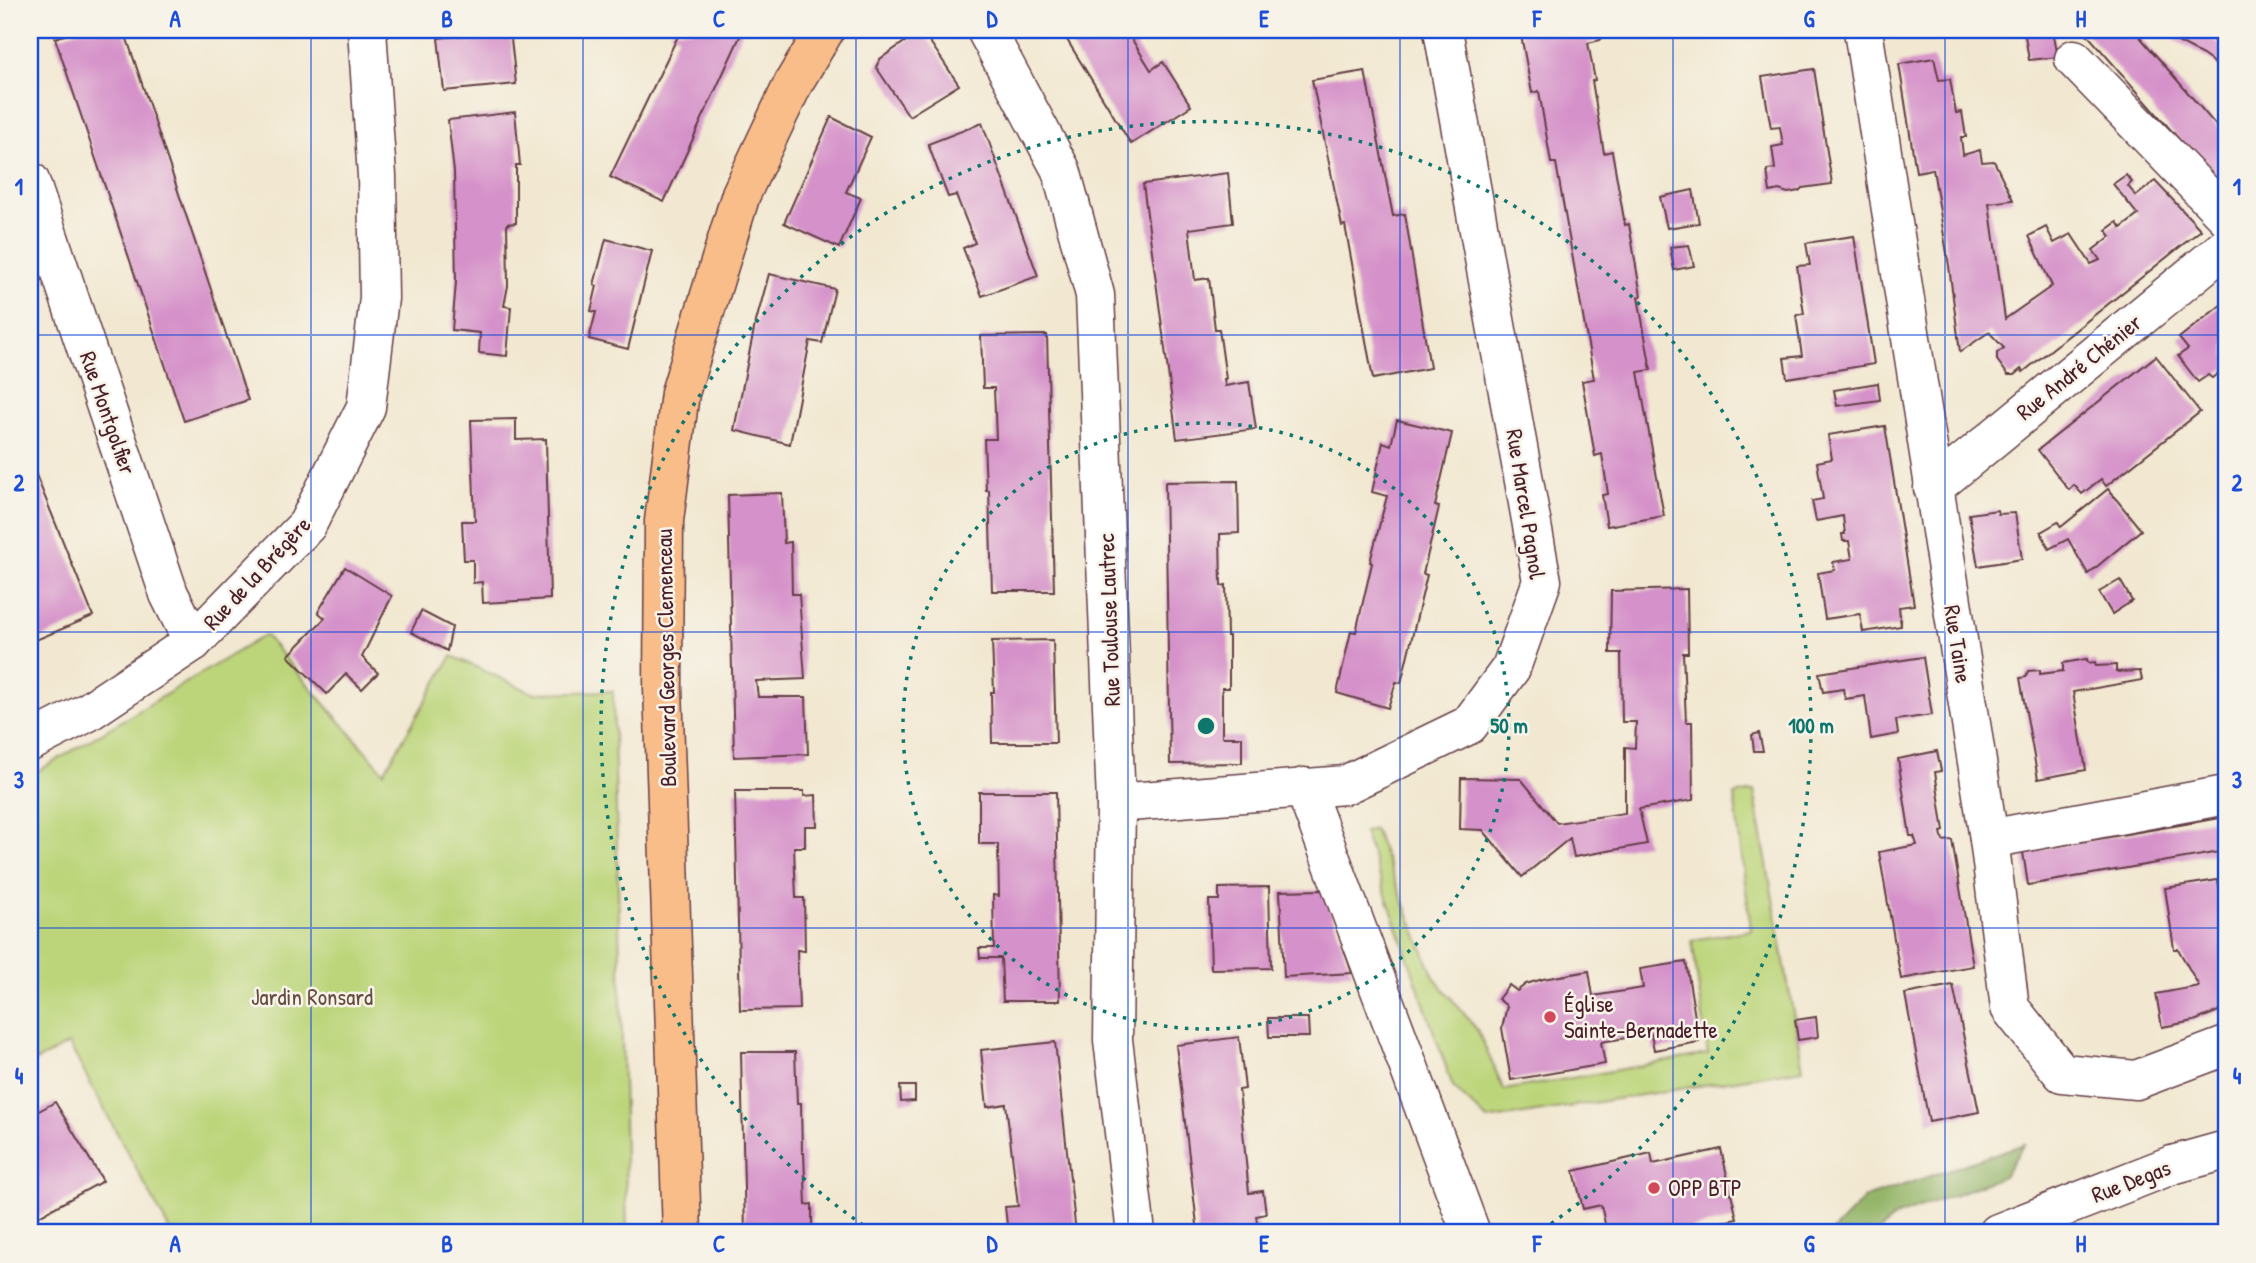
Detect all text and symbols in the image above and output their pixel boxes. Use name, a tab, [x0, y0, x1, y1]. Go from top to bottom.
text: A	[169, 3, 181, 34]
text: B	[441, 3, 453, 34]
text: C	[713, 3, 725, 34]
text: D	[987, 3, 999, 34]
text: E	[1259, 3, 1270, 34]
text: F	[1532, 3, 1543, 34]
text: G	[1803, 3, 1815, 34]
text: H	[2076, 3, 2087, 34]
text: 1	[15, 171, 23, 202]
text: 1	[2233, 171, 2241, 202]
street label: Rue André Chénier	[2009, 306, 2148, 427]
street label: Rue Montgolfier	[73, 347, 144, 479]
street label: Rue Marcel Pagnol	[1499, 427, 1554, 582]
text: 2	[14, 467, 25, 498]
text: 2	[2232, 467, 2243, 498]
street label: Rue de la Brégère	[196, 509, 317, 636]
street label: Boulevard Georges Clemenceau	[648, 529, 683, 787]
street label: Rue Toulouse Lautrec	[1090, 533, 1127, 707]
street label: Rue Taine	[1937, 603, 1980, 685]
text: 50 m	[1490, 711, 1528, 740]
text: 100 m	[1788, 711, 1834, 740]
centre of rings	[1194, 714, 1218, 738]
text: 3	[14, 764, 24, 795]
text: 3	[2232, 764, 2242, 795]
park label: Jardin Ronsard	[251, 981, 373, 1012]
place label: Église Sainte-Bernadette	[1564, 988, 1718, 1045]
marker: Église Sainte-Bernadette	[1542, 1009, 1558, 1025]
text: 4	[15, 1060, 24, 1091]
text: 4	[2233, 1060, 2242, 1091]
street label: Rue Degas	[2087, 1151, 2175, 1210]
place label: OPP BTP	[1668, 1172, 1742, 1203]
marker: OPP BTP	[1646, 1180, 1662, 1196]
text: A	[169, 1228, 181, 1259]
text: B	[441, 1228, 453, 1259]
text: C	[713, 1228, 725, 1259]
text: D	[987, 1228, 999, 1259]
text: E	[1259, 1228, 1270, 1259]
text: F	[1532, 1228, 1543, 1259]
text: G	[1803, 1228, 1815, 1259]
text: H	[2076, 1228, 2087, 1259]

